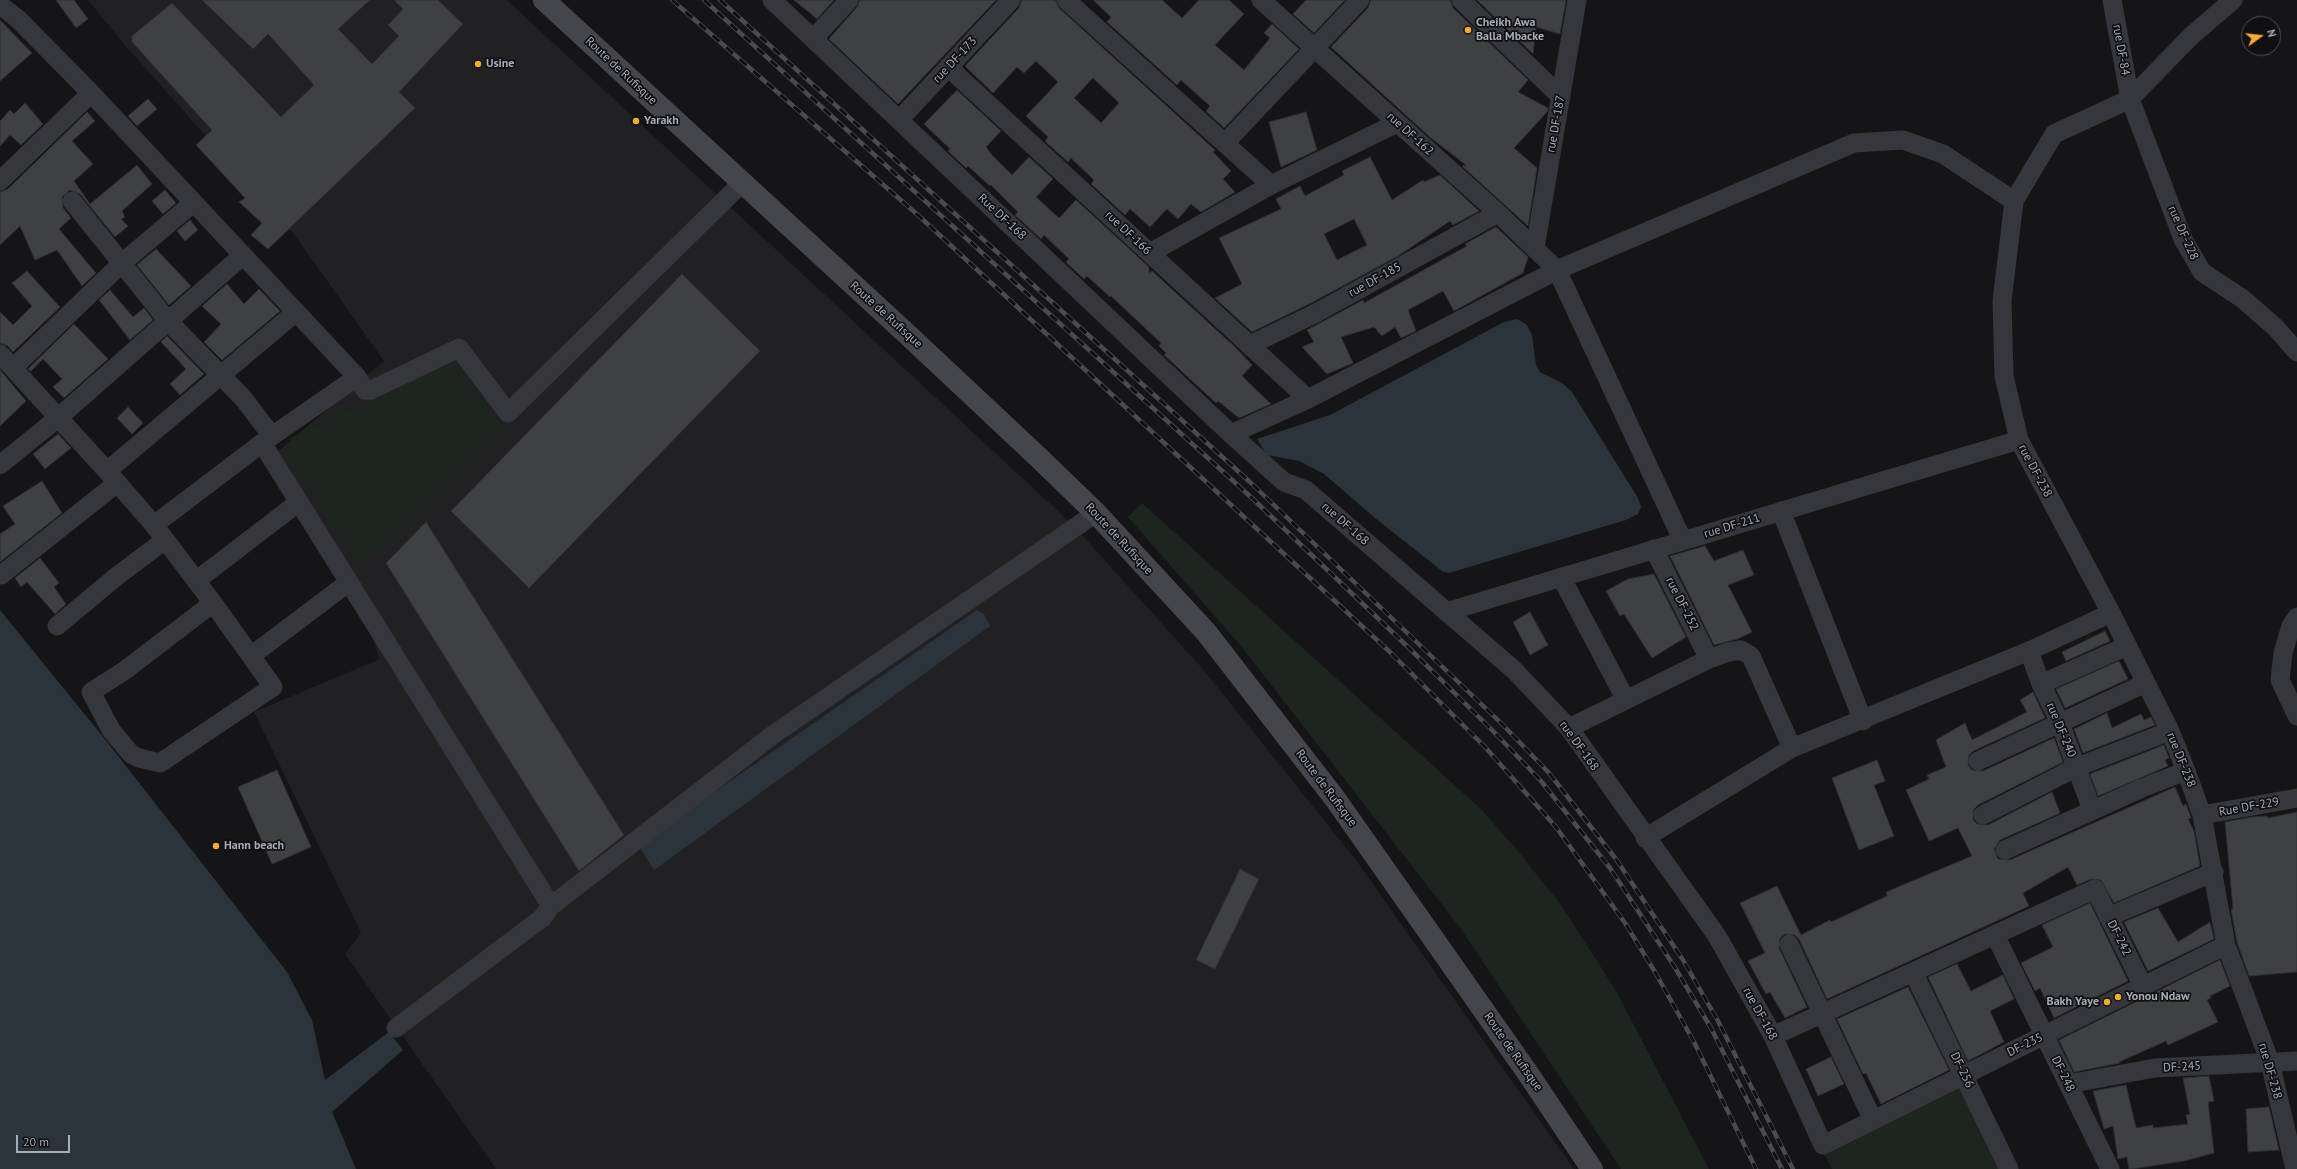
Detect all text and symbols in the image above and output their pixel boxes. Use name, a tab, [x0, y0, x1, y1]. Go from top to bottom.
place label: Cheikh Awa Balla Mbacke	[1476, 16, 1544, 44]
north arrow	[2241, 16, 2281, 56]
street label: rue DF-84	[2109, 23, 2133, 77]
marker: Cheikh Awa Balla Mbacke	[1463, 25, 1473, 35]
text: N	[2264, 28, 2279, 38]
street label: Route de Rufisque	[582, 34, 660, 108]
street label: rue DF-173	[930, 34, 980, 86]
place label: Usine	[486, 57, 514, 71]
marker: Usine	[473, 59, 483, 69]
street label: rue DF-187	[1544, 94, 1568, 154]
street label: rue DF-162	[1384, 109, 1436, 159]
place label: Yarakh	[644, 114, 679, 128]
marker: Yarakh	[631, 116, 641, 126]
street label: Rue DF-168	[975, 191, 1029, 243]
street label: rue DF-228	[2165, 204, 2201, 262]
street label: rue DF-166	[1102, 208, 1154, 258]
street label: rue DF-185	[1346, 260, 1404, 300]
street label: Route de Rufisque	[847, 279, 925, 351]
street label: rue DF-238	[2015, 442, 2055, 500]
street label: Route de Rufisque	[1082, 500, 1156, 578]
street label: rue DF-168	[1318, 500, 1372, 548]
street label: rue DF-211	[1702, 511, 1762, 541]
street label: rue DF-252	[1662, 575, 1702, 633]
street label: rue DF-240	[2043, 701, 2079, 759]
street label: rue DF-168	[1556, 718, 1602, 774]
street label: rue DF-238	[2163, 730, 2199, 790]
street label: Route de Rufisque	[1292, 747, 1360, 829]
street label: Rue DF-229	[2218, 795, 2280, 819]
place label: Hann beach	[224, 839, 284, 853]
marker: Hann beach	[211, 841, 221, 851]
street label: DF-242	[2104, 918, 2134, 958]
street label: rue DF-168	[1740, 985, 1780, 1043]
place label: Yonou Ndaw	[2126, 990, 2190, 1004]
marker: Yonou Ndaw	[2113, 992, 2123, 1002]
place label: Bakh Yaye	[2047, 995, 2099, 1009]
marker: Bakh Yaye	[2102, 997, 2112, 1007]
street label: Route de Rufisque	[1481, 1010, 1545, 1094]
street label: DF-235	[2005, 1030, 2045, 1060]
street label: rue DF-238	[2255, 1041, 2285, 1101]
street label: DF-256	[1947, 1050, 1977, 1090]
street label: DF-248	[2048, 1054, 2078, 1094]
street label: DF-245	[2163, 1059, 2201, 1075]
scale bar	[18, 1127, 72, 1153]
text: 20 m	[23, 1134, 49, 1149]

